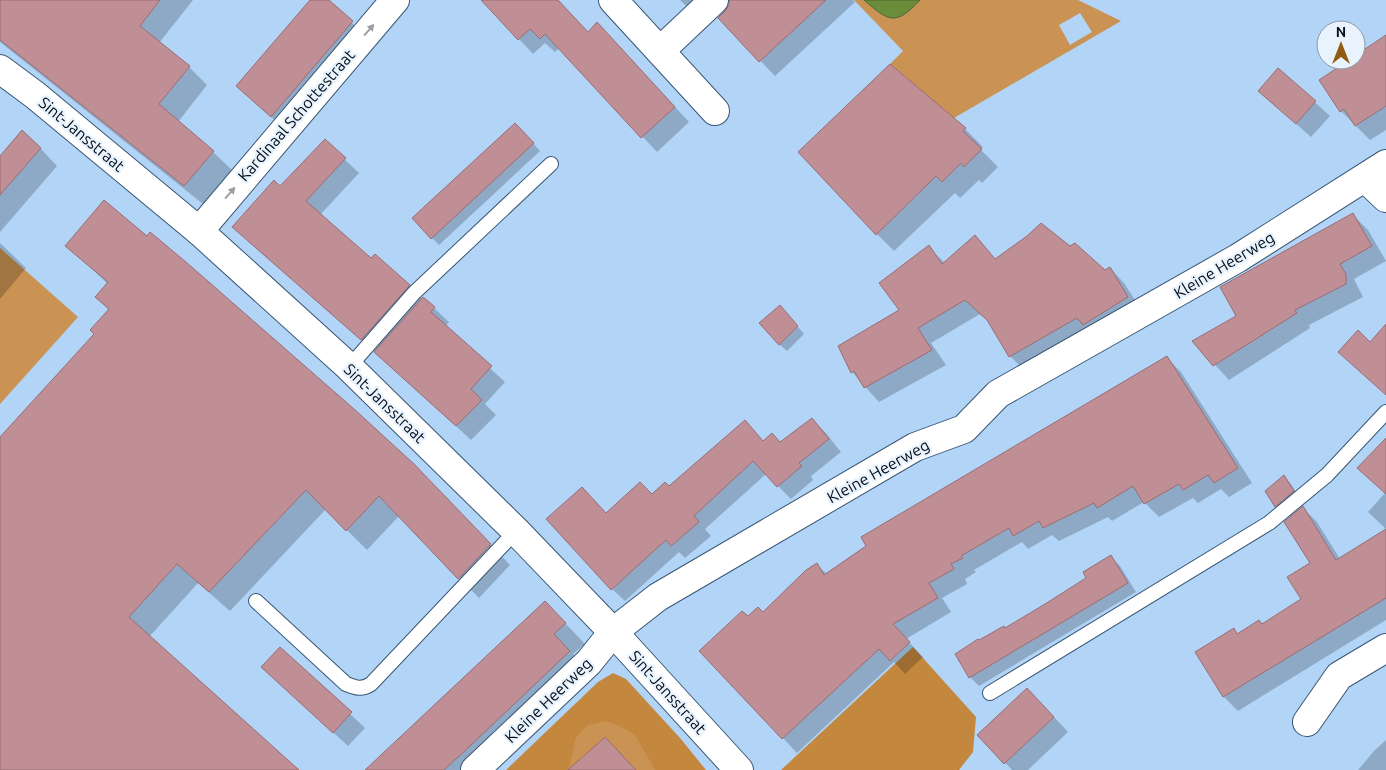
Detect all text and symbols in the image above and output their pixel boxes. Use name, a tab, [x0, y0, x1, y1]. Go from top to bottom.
north arrow	[1316, 20, 1366, 70]
one-way arrow	[364, 24, 375, 37]
text: N	[1336, 24, 1346, 40]
street label: Kardinaal Schottestraat	[234, 45, 358, 184]
street label: Sint-Jansstraat	[36, 93, 129, 175]
one-way arrow	[224, 187, 235, 200]
street label: Kleine Heerweg	[1171, 228, 1277, 302]
street label: Sint-Jansstraat	[341, 360, 430, 447]
street label: Kleine Heerweg	[824, 436, 932, 506]
street label: Sint-Jansstraat	[626, 647, 711, 738]
street label: Kleine Heerweg	[501, 654, 595, 746]

